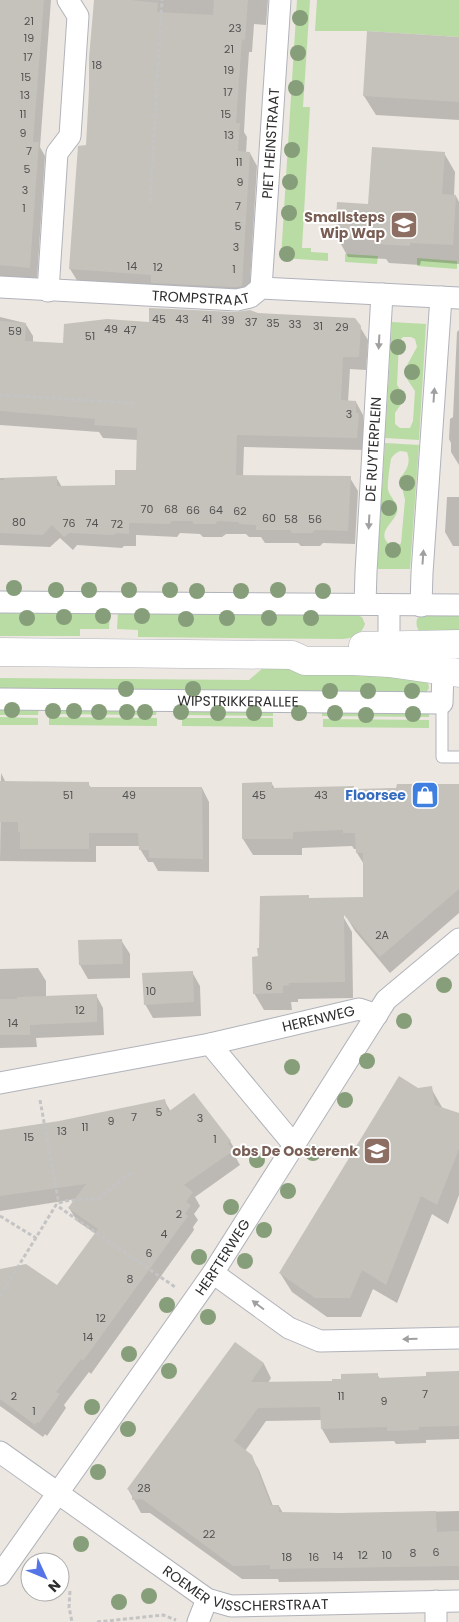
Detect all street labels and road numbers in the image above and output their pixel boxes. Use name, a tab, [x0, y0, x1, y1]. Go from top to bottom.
street label: PIET HEINSTRAAT	[257, 87, 284, 199]
street label: TROMPSTRAAT	[151, 285, 252, 311]
street label: DE RUYTERPLEIN	[360, 396, 386, 502]
street label: WIPSTRIKKERALLEE	[177, 691, 299, 712]
street label: HERENWEG	[280, 1000, 357, 1037]
street label: HERFTERWEG	[190, 1215, 255, 1299]
street label: ROEMER VISSCHERSTRAAT	[159, 1561, 329, 1616]

